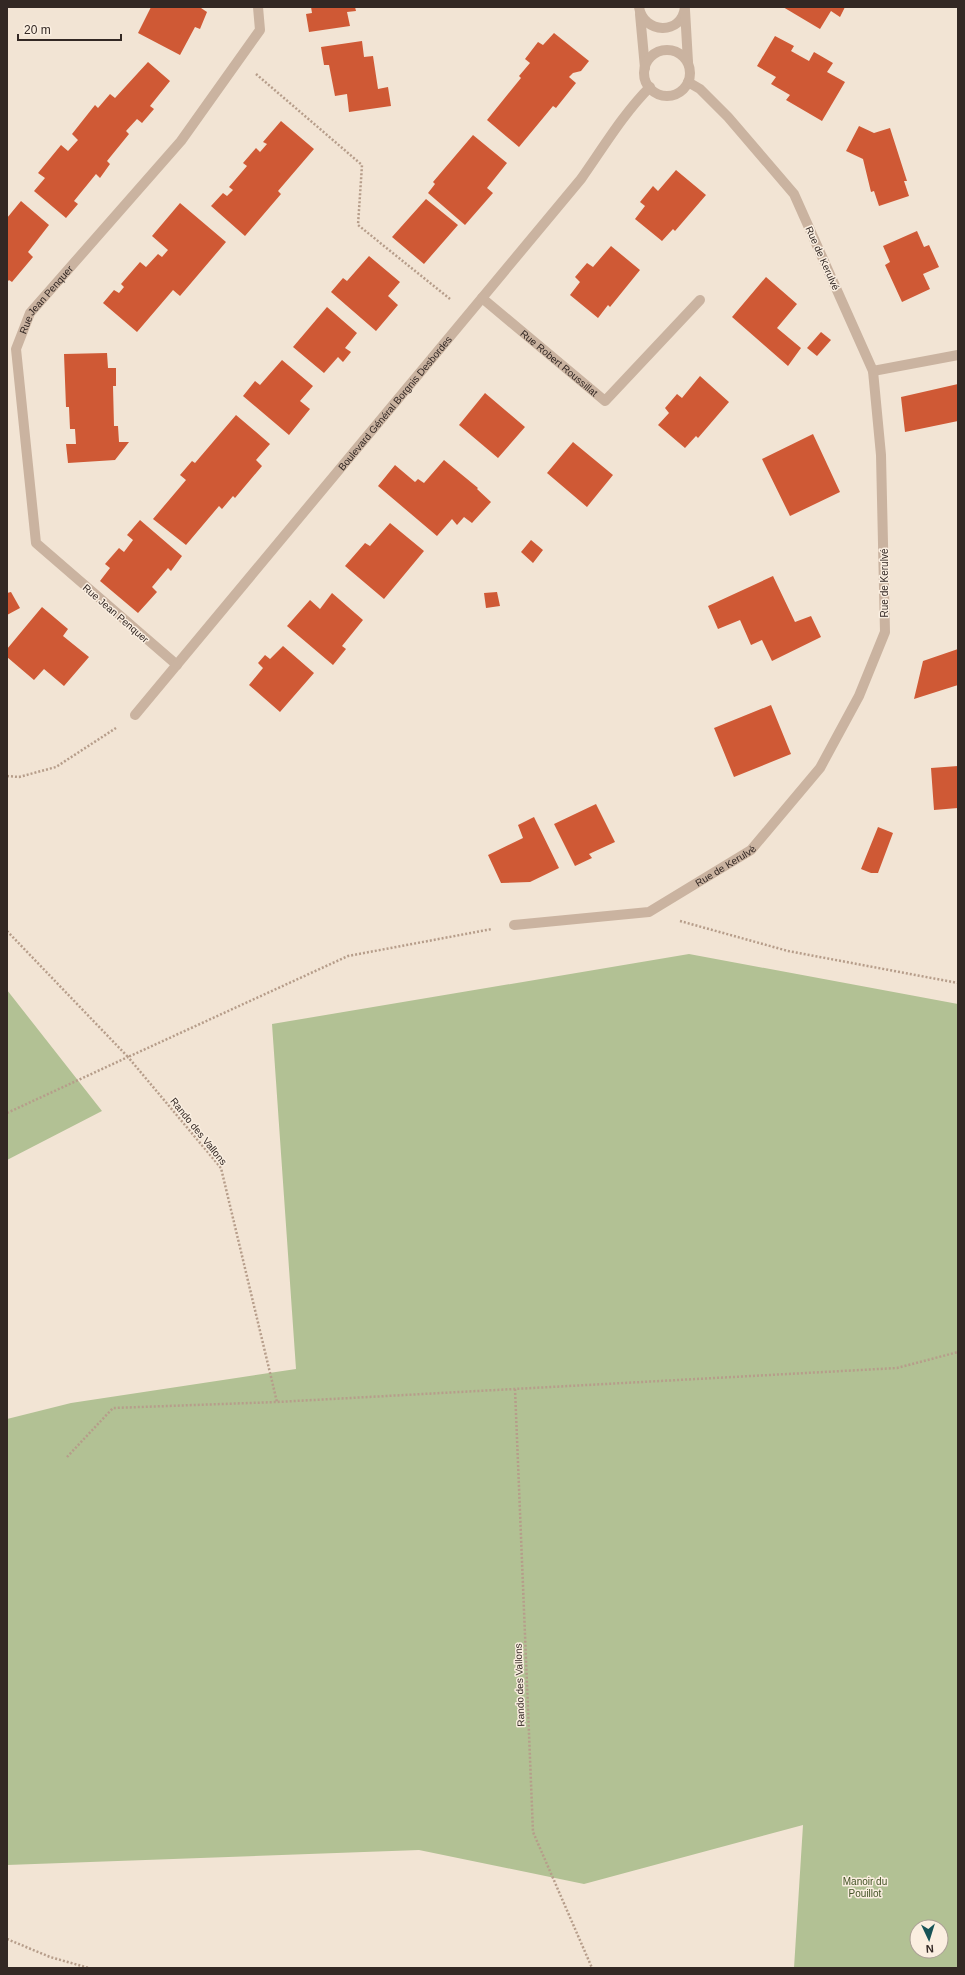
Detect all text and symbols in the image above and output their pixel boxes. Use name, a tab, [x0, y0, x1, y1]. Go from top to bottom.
scale bar	[18, 16, 121, 42]
text: 20 m	[24, 23, 51, 37]
street label: Rue de Kerulvé	[803, 224, 842, 292]
street label: Rue Jean Penquer	[17, 263, 76, 336]
street label: Rue Robert Roussillat	[518, 328, 600, 399]
street label: Boulevard Général Borgnis Desbordes	[336, 334, 454, 473]
street label: Rue de Kerulvé	[879, 548, 890, 617]
street label: Rue Jean Penquer	[81, 582, 151, 645]
street label: Rue de Kerulvé	[693, 843, 759, 889]
street label: Rando des Vallons	[168, 1096, 229, 1167]
street label: Rando des Vallons	[513, 1643, 526, 1727]
park label: Manoir du Pouillot	[843, 1876, 887, 1899]
north arrow	[909, 1919, 949, 1959]
text: N	[925, 1943, 934, 1955]

